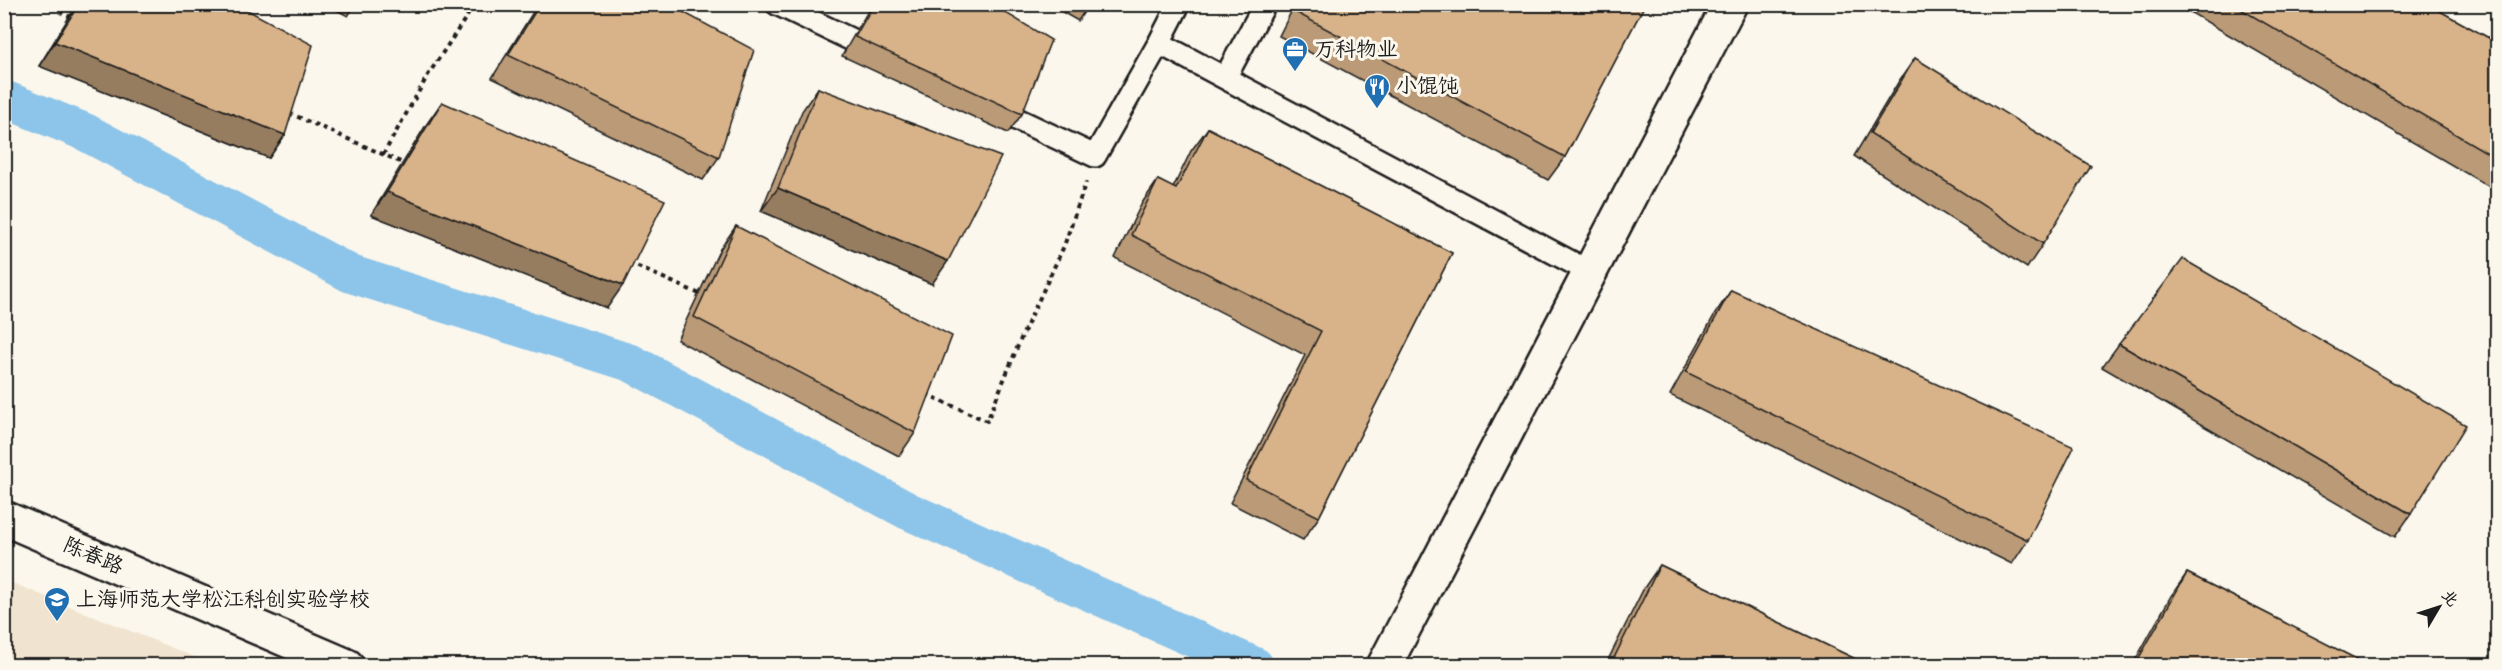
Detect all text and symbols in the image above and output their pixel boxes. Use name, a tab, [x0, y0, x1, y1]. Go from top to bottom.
office icon: 万科物业	[1280, 35, 1310, 73]
place label: 万科物业	[1314, 36, 1398, 64]
restaurant icon: 小馄饨	[1362, 72, 1392, 110]
place label: 小馄饨	[1396, 73, 1459, 101]
street label: 陈春路	[59, 531, 127, 581]
north arrow	[2409, 577, 2469, 637]
school or university icon: 上海师范大学松江科创实验学校	[42, 585, 72, 623]
place label: 上海师范大学松江科创实验学校	[76, 586, 370, 614]
text: 北	[2436, 586, 2463, 611]

